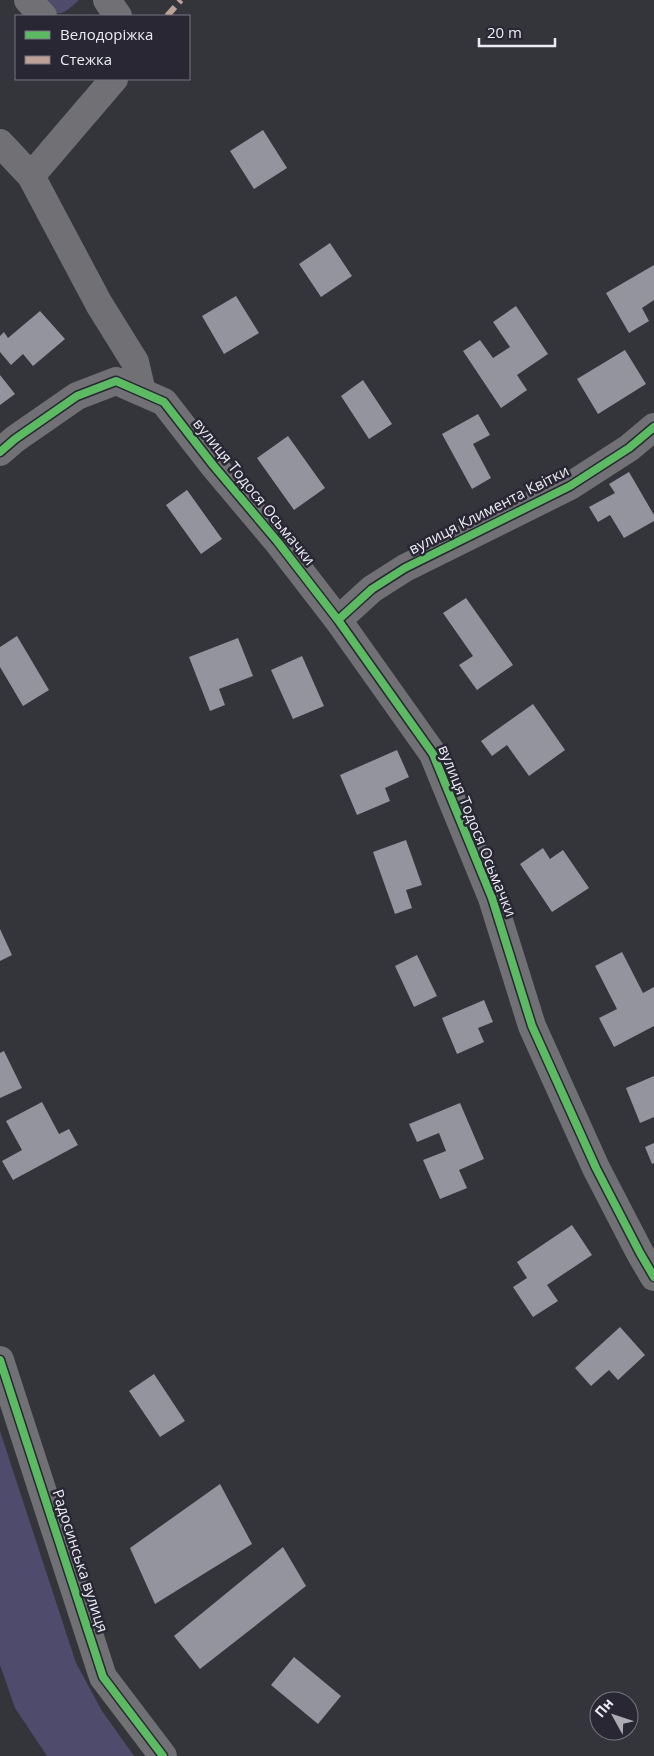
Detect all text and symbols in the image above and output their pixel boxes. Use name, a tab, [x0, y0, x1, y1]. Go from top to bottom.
legend	[15, 15, 190, 80]
scale bar	[479, 15, 555, 47]
text: 20 m	[487, 22, 522, 42]
text: Велодоріжка	[60, 24, 153, 44]
text: Стежка	[60, 49, 112, 69]
street label: вулиця Тодося Осьмачки	[189, 414, 320, 569]
street label: вулиця Климента Квітки	[405, 460, 572, 558]
street label: вулиця Тодося Осьмачки	[434, 742, 522, 919]
street label: Радосинська вулиця	[48, 1487, 114, 1635]
north arrow	[589, 1691, 639, 1741]
text: Пн	[590, 1694, 617, 1721]

